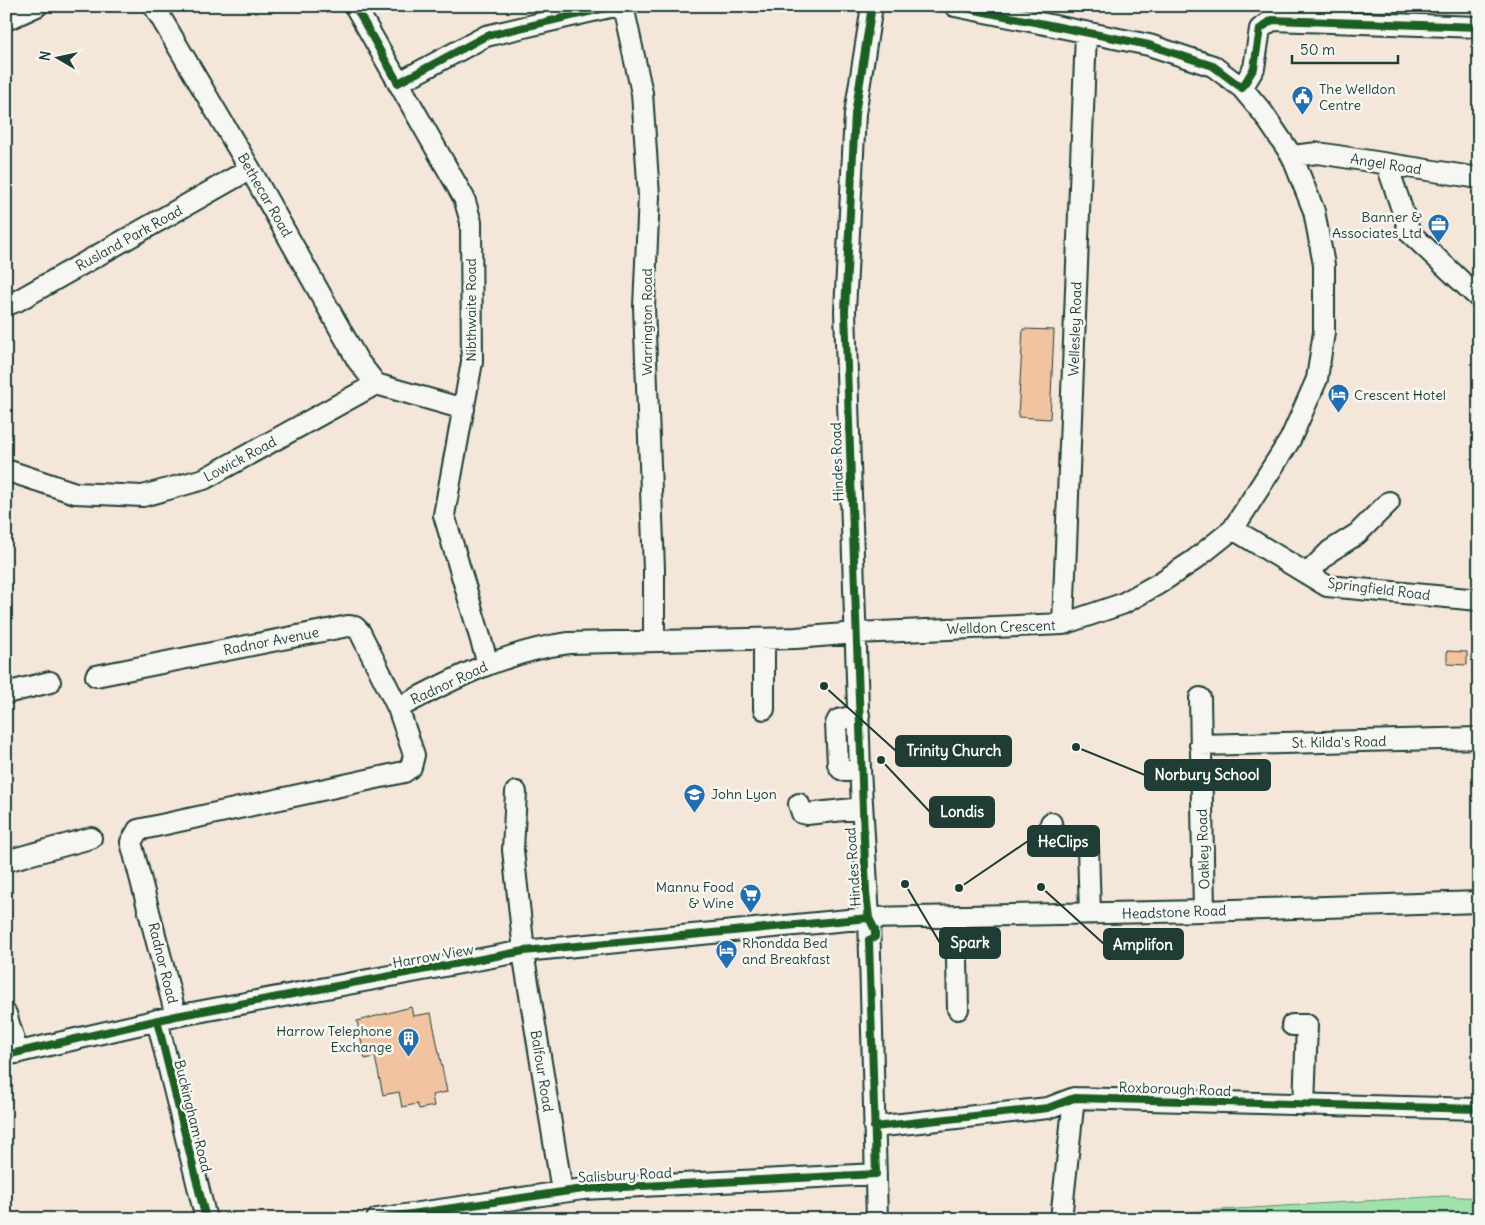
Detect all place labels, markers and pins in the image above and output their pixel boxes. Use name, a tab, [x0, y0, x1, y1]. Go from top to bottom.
place label: The Welldon Centre	[1319, 80, 1396, 114]
public building icon: The Welldon Centre	[1291, 85, 1315, 116]
place label: Banner & Associates Ltd	[1332, 208, 1422, 242]
office icon: Banner & Associates Ltd	[1426, 213, 1450, 244]
hotel icon: Crescent Hotel	[1326, 383, 1350, 414]
place label: Crescent Hotel	[1354, 386, 1446, 404]
callout: Trinity Church	[896, 736, 1011, 766]
callout: Norbury School	[1145, 760, 1270, 790]
school or university icon: John Lyon	[683, 782, 707, 813]
place label: John Lyon	[711, 785, 777, 803]
callout: Londis	[930, 797, 994, 827]
callout: HeClips	[1028, 826, 1099, 856]
place label: Mannu Food & Wine	[656, 878, 734, 912]
supermarket icon: Mannu Food & Wine	[738, 883, 762, 914]
callout: Spark	[940, 928, 1000, 958]
callout: Amplifon	[1104, 929, 1183, 959]
place label: Rhondda Bed and Breakfast	[742, 934, 831, 968]
hotel icon: Rhondda Bed and Breakfast	[714, 939, 738, 970]
place label: Harrow Telephone Exchange	[276, 1022, 392, 1056]
building icon: Harrow Telephone Exchange	[396, 1027, 420, 1058]

